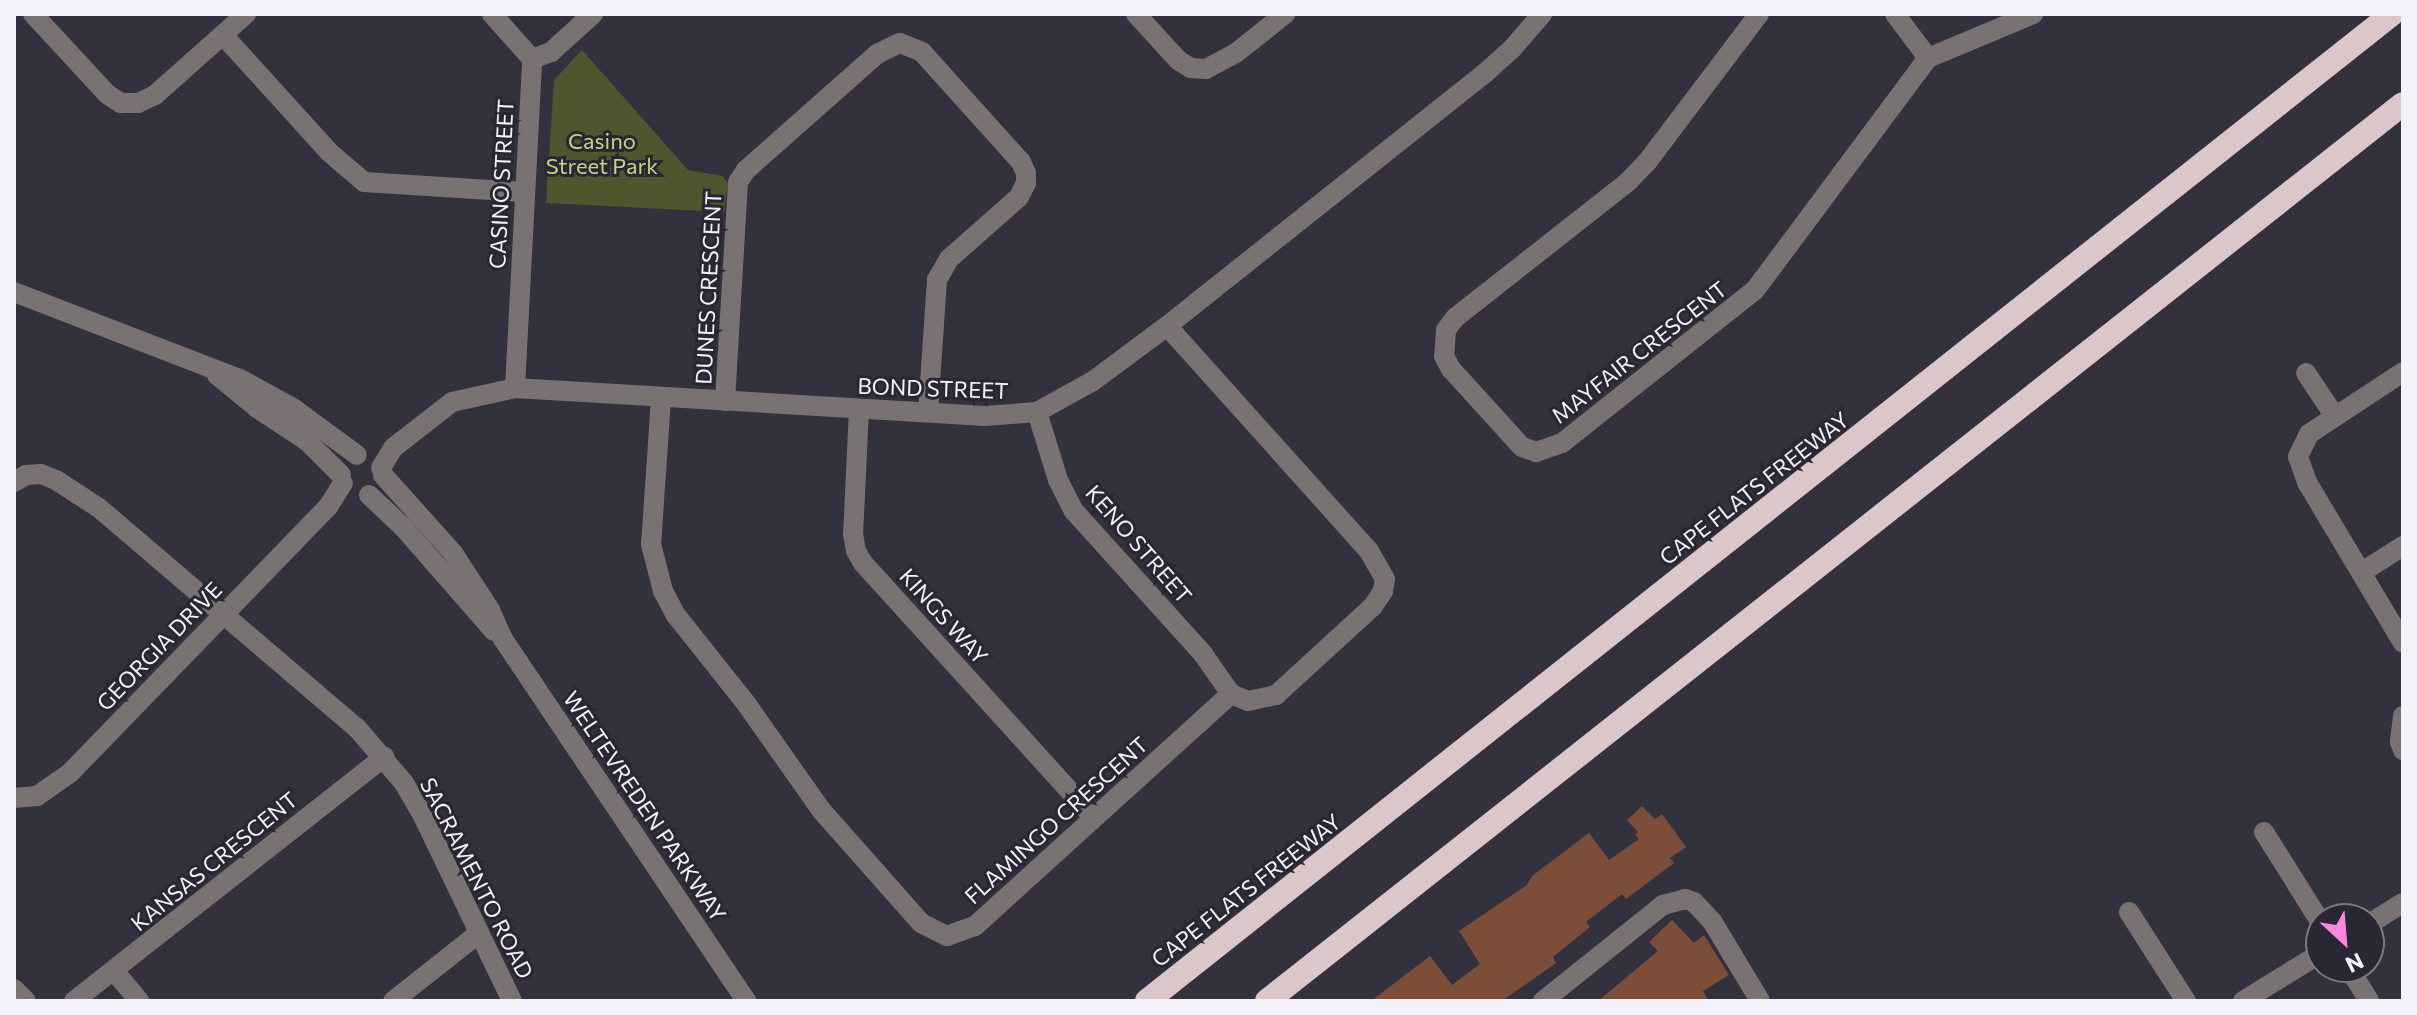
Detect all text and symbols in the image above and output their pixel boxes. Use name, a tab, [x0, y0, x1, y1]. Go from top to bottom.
street label: CASINO STREET	[483, 99, 519, 269]
park label: Casino Street Park	[546, 127, 658, 178]
street label: DUNES CRESCENT	[690, 191, 726, 385]
street label: MAYFAIR CRESCENT	[1546, 275, 1732, 429]
street label: BOND STREET	[857, 372, 1009, 404]
street label: CAPE FLATS FREEWAY	[1654, 406, 1854, 570]
street label: KENO STREET	[1080, 479, 1198, 609]
street label: KINGS WAY	[894, 563, 994, 669]
street label: GEORGIA DRIVE	[91, 576, 227, 716]
street label: WELTEVREDEN PARKWAY	[558, 686, 732, 926]
street label: FLAMINGO CRESCENT	[959, 731, 1153, 909]
street label: SACRAMENTO ROAD	[415, 773, 539, 983]
street label: KANSAS CRESCENT	[126, 786, 302, 936]
street label: CAPE FLATS FREEWAY	[1146, 808, 1346, 972]
north arrow	[2305, 903, 2385, 983]
text: N	[2342, 947, 2368, 979]

